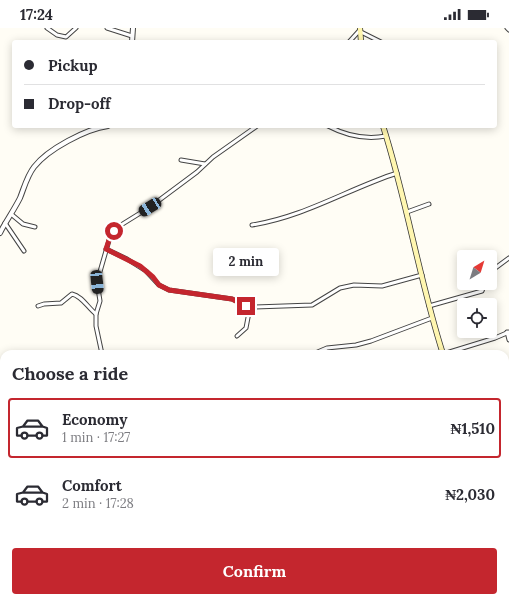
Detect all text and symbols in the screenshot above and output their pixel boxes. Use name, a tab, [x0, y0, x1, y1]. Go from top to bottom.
text: 17:24	[20, 5, 53, 24]
text: Pickup	[48, 56, 97, 75]
text: Drop-off	[48, 94, 110, 113]
car	[137, 196, 163, 218]
route start	[105, 222, 123, 240]
callout: 2 min	[213, 248, 279, 276]
north arrow	[457, 250, 497, 290]
map controls	[457, 250, 497, 338]
text: 2 min	[229, 253, 263, 270]
car	[90, 269, 104, 295]
route end	[237, 297, 255, 315]
button: locate	[457, 298, 497, 338]
text: Choose a ride	[12, 362, 128, 385]
icon: car	[14, 410, 50, 446]
text: Economy	[62, 410, 127, 429]
text: ₦1,510	[451, 419, 495, 438]
text: 1 min · 17:27	[62, 429, 130, 446]
icon: car	[14, 476, 50, 512]
text: Comfort	[62, 476, 122, 495]
text: ₦2,030	[445, 485, 495, 504]
text: 2 min · 17:28	[62, 495, 134, 512]
button: Confirm	[12, 548, 497, 594]

